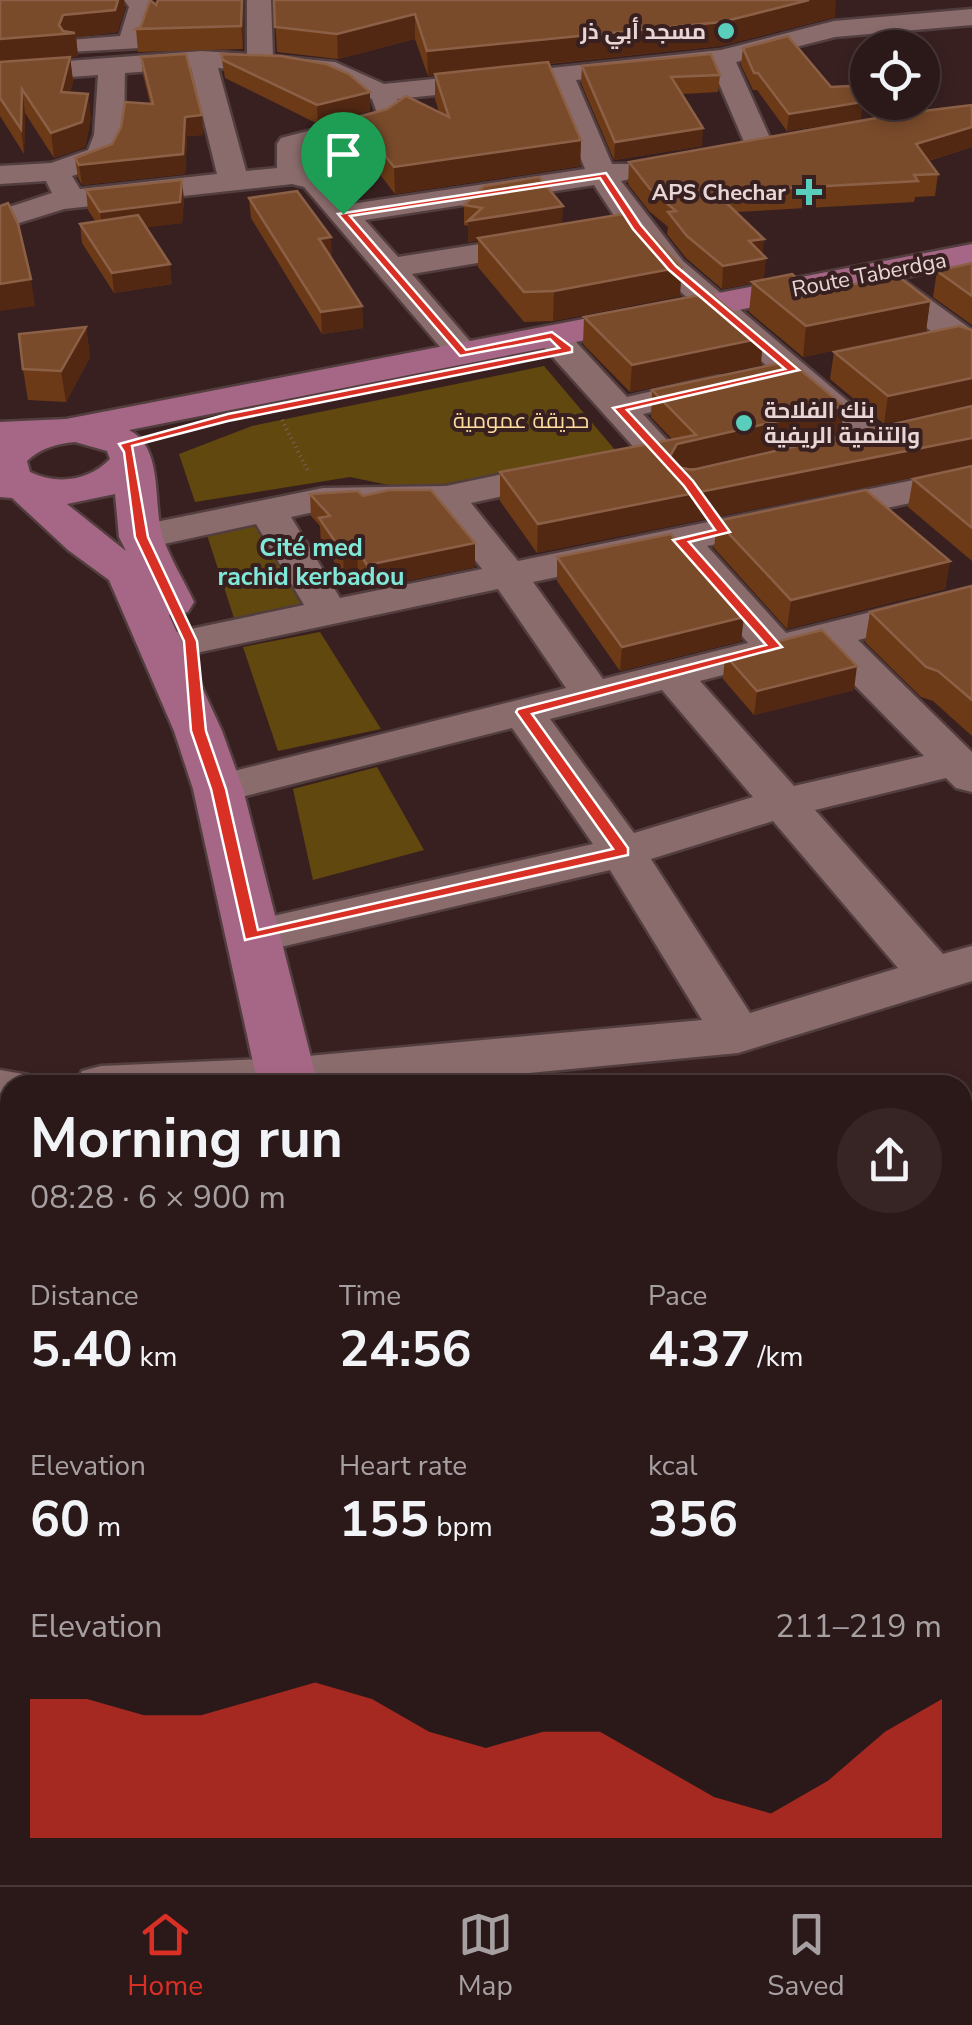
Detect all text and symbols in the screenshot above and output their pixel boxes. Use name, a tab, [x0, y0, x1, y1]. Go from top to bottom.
place label: مسجد أبي ذر	[580, 17, 706, 49]
marker: مسجد أبي ذر	[715, 20, 737, 42]
map controls	[850, 30, 940, 120]
button: locate	[850, 30, 940, 120]
pin	[301, 112, 386, 215]
icon: arrive	[316, 127, 371, 182]
place label: APS Chechar	[652, 178, 786, 208]
marker: APS Chechar	[796, 179, 822, 205]
street label: Route Taberdga	[789, 245, 949, 305]
place label: بنك الفلاحة والتنمية الريفية	[764, 396, 920, 451]
park label: حديقة عمومية	[453, 406, 589, 436]
marker: بنك الفلاحة والتنمية الريفية	[733, 412, 755, 434]
district label: Cité med rachid kerbadou	[218, 531, 404, 594]
text: Morning run	[30, 1101, 343, 1176]
button: share	[837, 1108, 942, 1213]
text: 08:28 · 6 × 900 m	[30, 1176, 286, 1219]
text: Distance	[30, 1277, 139, 1315]
text: Time	[339, 1277, 401, 1315]
text: Pace	[648, 1277, 707, 1315]
text: 5.40	[30, 1315, 132, 1384]
text: 24:56	[339, 1315, 471, 1384]
text: 4:37	[648, 1315, 750, 1384]
text: km	[132, 1338, 178, 1376]
text: /km	[750, 1338, 803, 1376]
text: Elevation	[30, 1447, 146, 1485]
text: Heart rate	[339, 1447, 467, 1485]
text: kcal	[648, 1447, 698, 1485]
text: 60	[30, 1485, 90, 1554]
text: 155	[339, 1485, 429, 1554]
text: 356	[648, 1485, 738, 1554]
text: m	[90, 1508, 121, 1546]
text: bpm	[429, 1508, 493, 1546]
text: Elevation	[30, 1605, 163, 1648]
text: 211–219 m	[775, 1605, 942, 1648]
tab: Home	[127, 1907, 203, 2005]
tab: Map	[458, 1907, 513, 2005]
tab: Saved	[767, 1907, 845, 2005]

